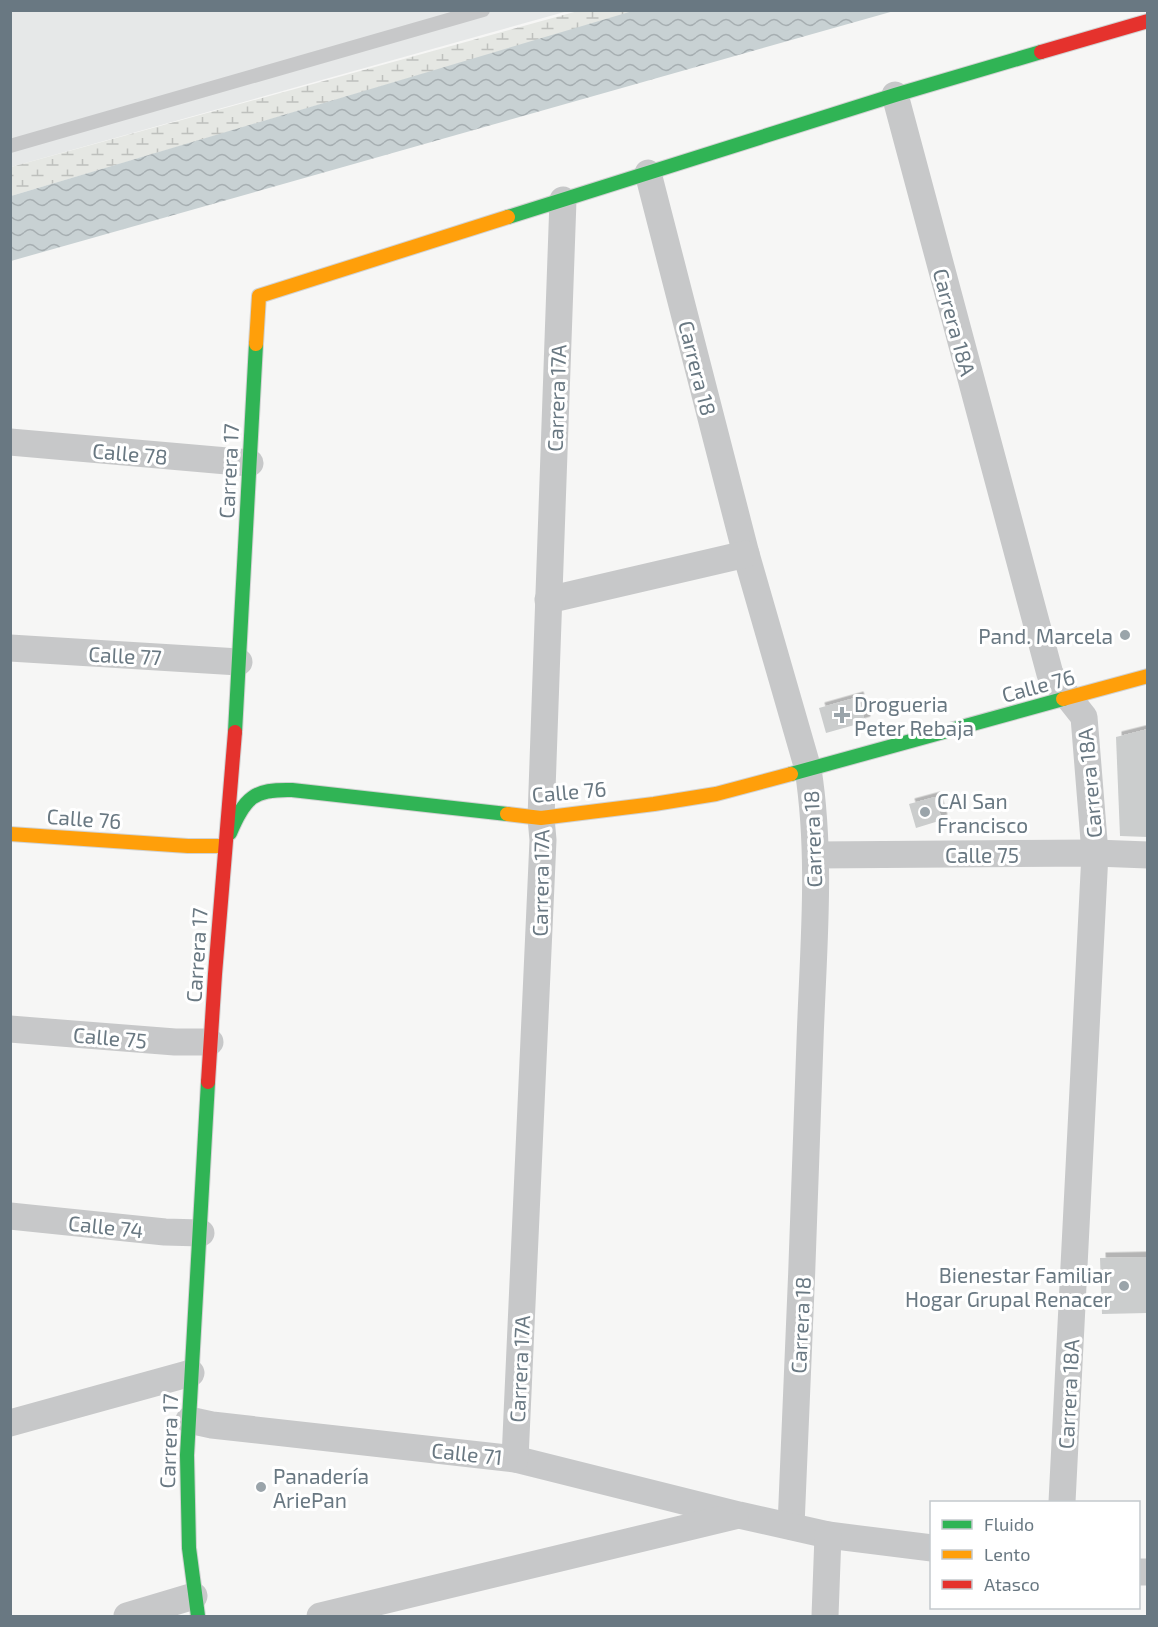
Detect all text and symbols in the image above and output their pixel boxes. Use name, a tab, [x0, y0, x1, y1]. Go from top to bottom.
street label: Carrera 18A	[929, 266, 981, 378]
street label: Carrera 18	[674, 318, 722, 418]
street label: Carrera 17A	[542, 344, 570, 452]
street label: Carrera 17	[213, 423, 243, 519]
street label: Calle 78	[91, 437, 169, 469]
place label: Pand. Marcela	[978, 623, 1113, 648]
marker: Pand. Marcela	[1118, 628, 1132, 642]
street label: Calle 77	[88, 641, 163, 669]
street label: Calle 76	[999, 663, 1077, 707]
place label: Drogueria Peter Rebaja	[854, 691, 974, 741]
marker: Drogueria Peter Rebaja	[835, 708, 849, 722]
street label: Carrera 18A	[1072, 727, 1106, 839]
street label: Calle 76	[531, 775, 607, 807]
place label: CAI San Francisco	[937, 788, 1028, 837]
street label: Carrera 18	[798, 790, 826, 888]
street label: Calle 76	[46, 803, 122, 833]
marker: CAI San Francisco	[918, 805, 932, 819]
street label: Carrera 17A	[527, 829, 553, 937]
street label: Calle 75	[945, 842, 1019, 867]
street label: Carrera 17	[180, 906, 212, 1003]
street label: Calle 75	[72, 1021, 148, 1053]
street label: Calle 74	[67, 1210, 145, 1242]
place label: Bienestar Familiar Hogar Grupal Renacer	[905, 1262, 1113, 1311]
street label: Carrera 18	[785, 1276, 815, 1374]
marker: Bienestar Familiar Hogar Grupal Renacer	[1117, 1279, 1131, 1293]
street label: Carrera 17A	[504, 1315, 534, 1423]
street label: Carrera 18A	[1053, 1338, 1083, 1450]
street label: Carrera 17	[154, 1393, 182, 1489]
street label: Calle 71	[430, 1437, 504, 1469]
place label: Panadería AriePan	[273, 1463, 369, 1512]
marker: Panadería AriePan	[254, 1480, 268, 1494]
legend	[930, 1501, 1140, 1609]
text: Fluido	[984, 1513, 1034, 1535]
text: Lento	[984, 1543, 1030, 1565]
text: Atasco	[984, 1573, 1040, 1595]

